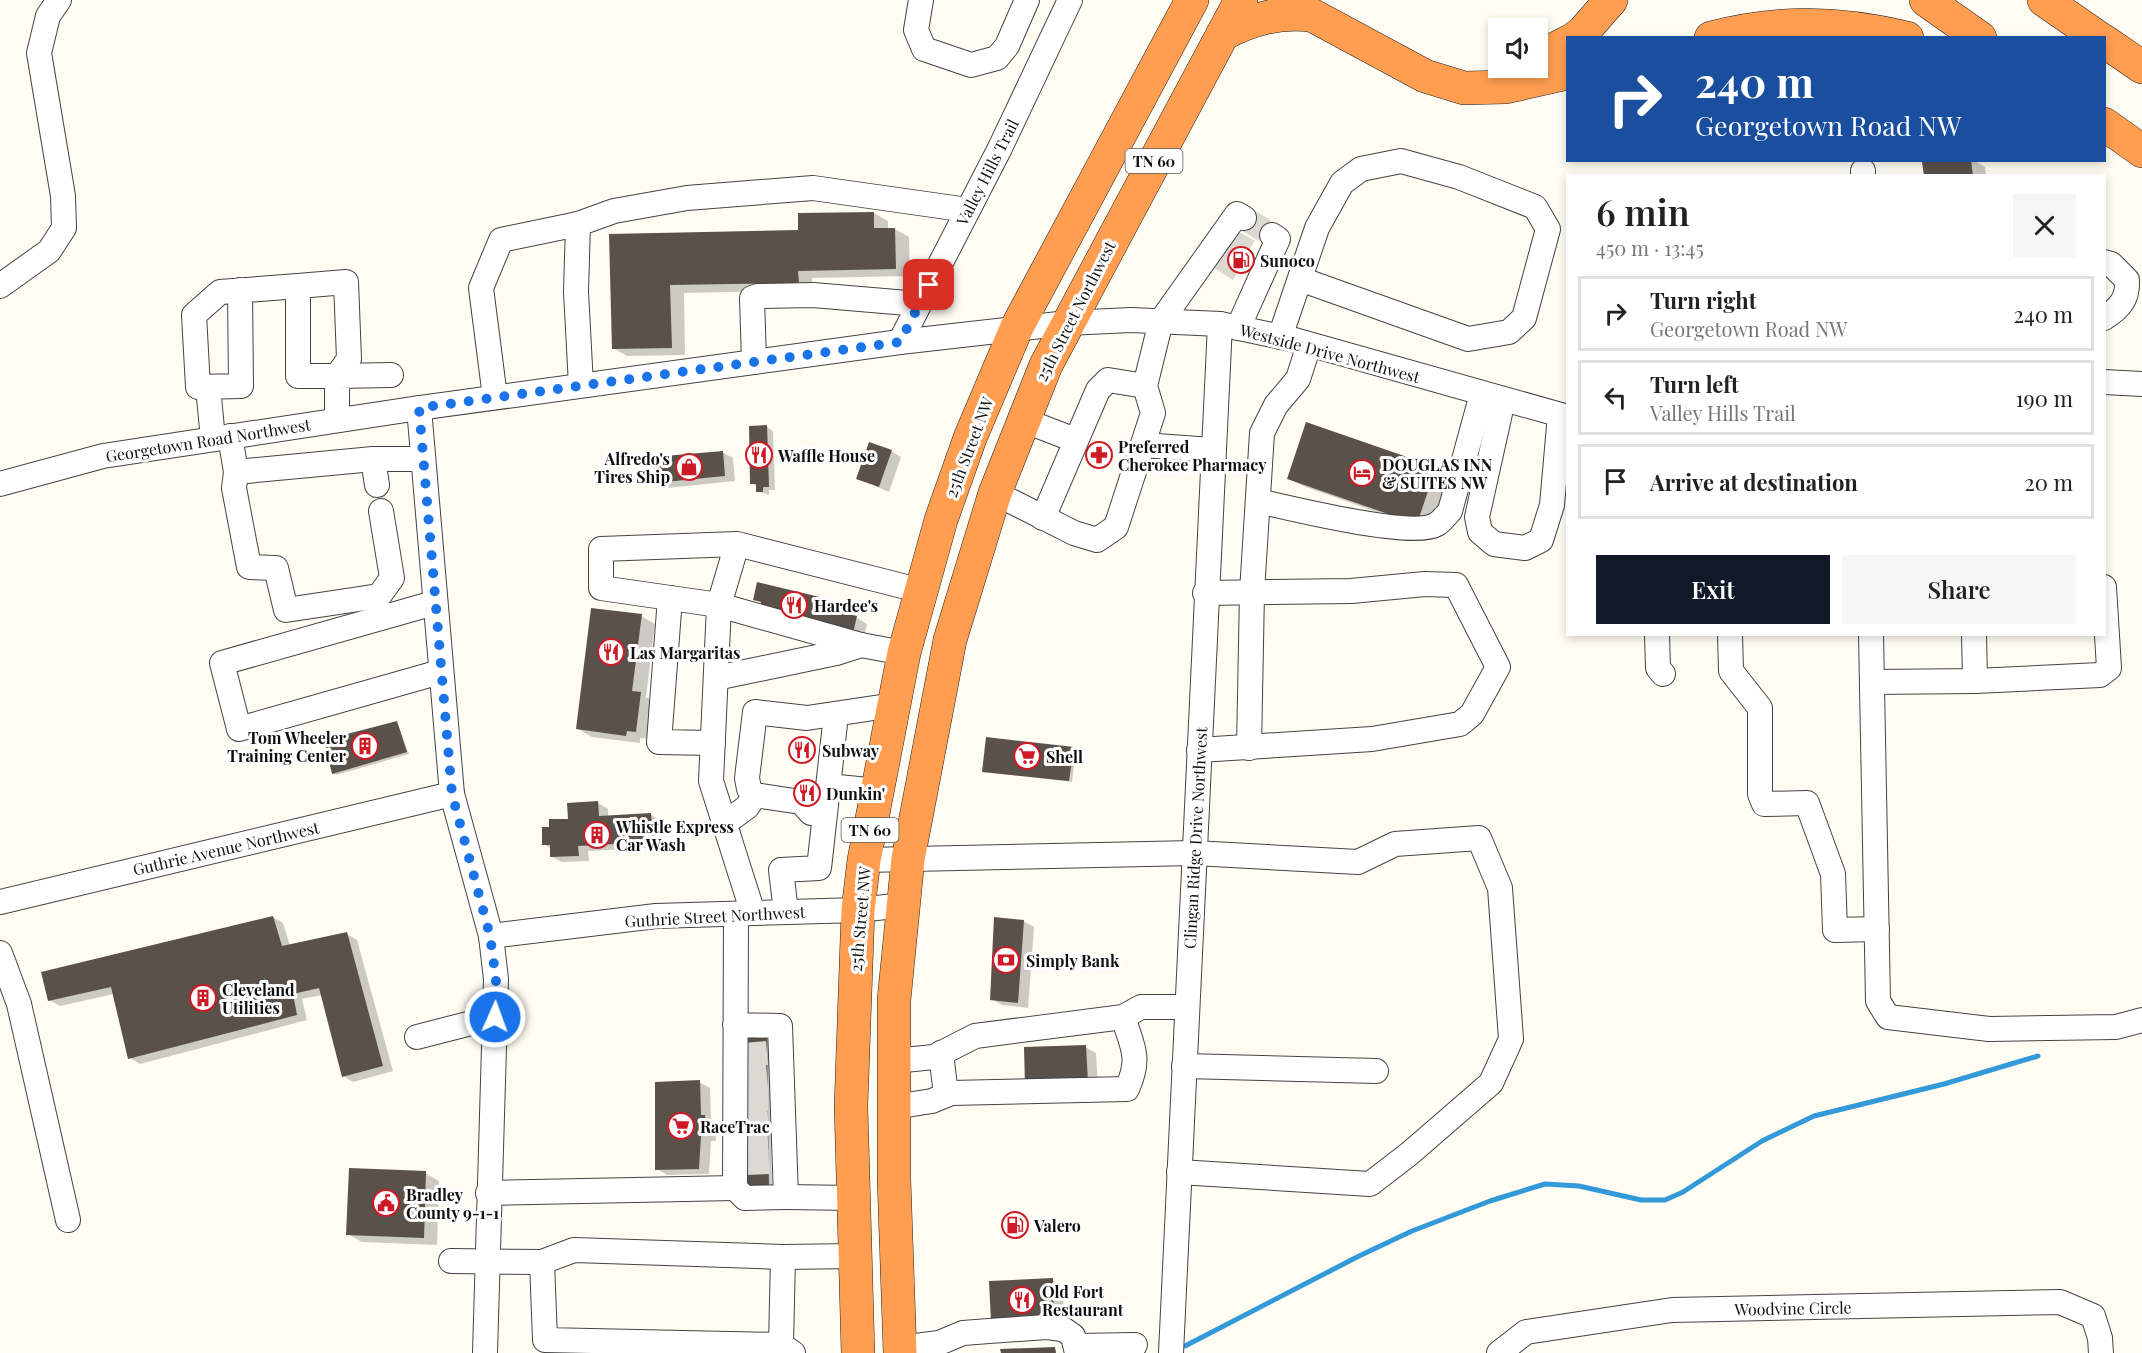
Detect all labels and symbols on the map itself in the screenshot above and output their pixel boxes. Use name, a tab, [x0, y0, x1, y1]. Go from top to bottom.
street label: Valley Hills Trail	[951, 115, 1023, 230]
road number: TN 60	[1126, 149, 1182, 173]
street label: 25th Street Northwest	[1030, 237, 1120, 385]
fuel station icon: Sunoco	[1226, 245, 1256, 275]
place label: Sunoco	[1260, 250, 1315, 271]
pin	[903, 259, 954, 310]
street label: Westside Drive Northwest	[1237, 319, 1423, 387]
street label: 25th Street NW	[940, 393, 998, 500]
street label: Georgetown Road Northwest	[104, 413, 312, 467]
place label: Preferred Cherokee Pharmacy	[1118, 436, 1267, 475]
restaurant icon: Waffle House	[744, 440, 774, 470]
pharmacy icon: Preferred Cherokee Pharmacy	[1084, 440, 1114, 470]
place label: Waffle House	[777, 445, 875, 466]
place label: Alfredo's Tires Ship	[594, 448, 670, 487]
shop icon: Alfredo's Tires Ship	[674, 452, 704, 482]
place label: DOUGLAS INN & SUITES NW	[1382, 454, 1493, 493]
hotel icon: DOUGLAS INN & SUITES NW	[1347, 458, 1377, 488]
restaurant icon: Hardee's	[779, 590, 809, 620]
place label: Hardee's	[814, 595, 878, 616]
restaurant icon: Las Margaritas	[596, 637, 626, 667]
place label: Las Margaritas	[630, 642, 740, 663]
street label: Clingan Ridge Drive Northwest	[1179, 726, 1211, 950]
place label: Tom Wheeler Training Center	[227, 727, 347, 766]
building icon: Tom Wheeler Training Center	[350, 731, 380, 761]
restaurant icon: Subway	[787, 735, 817, 765]
place label: Subway	[822, 740, 880, 761]
supermarket icon: Shell	[1012, 741, 1042, 771]
place label: Shell	[1046, 746, 1083, 767]
restaurant icon: Dunkin'	[792, 778, 822, 808]
place label: Dunkin'	[826, 783, 885, 804]
street label: Guthrie Avenue Northwest	[131, 816, 322, 880]
place label: Whistle Express Car Wash	[615, 816, 734, 855]
road number: TN 60	[842, 818, 898, 842]
building icon: Whistle Express Car Wash	[582, 820, 612, 850]
street label: 25th Street NW	[845, 865, 875, 973]
street label: Guthrie Street Northwest	[624, 901, 806, 931]
bank icon: Simply Bank	[991, 945, 1021, 975]
place label: Simply Bank	[1026, 950, 1120, 971]
place label: Cleveland Utilities	[222, 979, 295, 1018]
building icon: Cleveland Utilities	[188, 983, 218, 1013]
position arrow	[463, 985, 527, 1049]
supermarket icon: RaceTrac	[666, 1111, 696, 1141]
place label: RaceTrac	[700, 1116, 770, 1137]
place label: Bradley County 9-1-1	[406, 1184, 499, 1223]
public building icon: Bradley County 9-1-1	[371, 1188, 401, 1218]
fuel station icon: Valero	[1000, 1210, 1030, 1240]
place label: Valero	[1033, 1215, 1081, 1236]
place label: Old Fort Restaurant	[1042, 1281, 1124, 1320]
restaurant icon: Old Fort Restaurant	[1007, 1285, 1037, 1315]
street label: Woodvine Circle	[1733, 1296, 1852, 1320]

